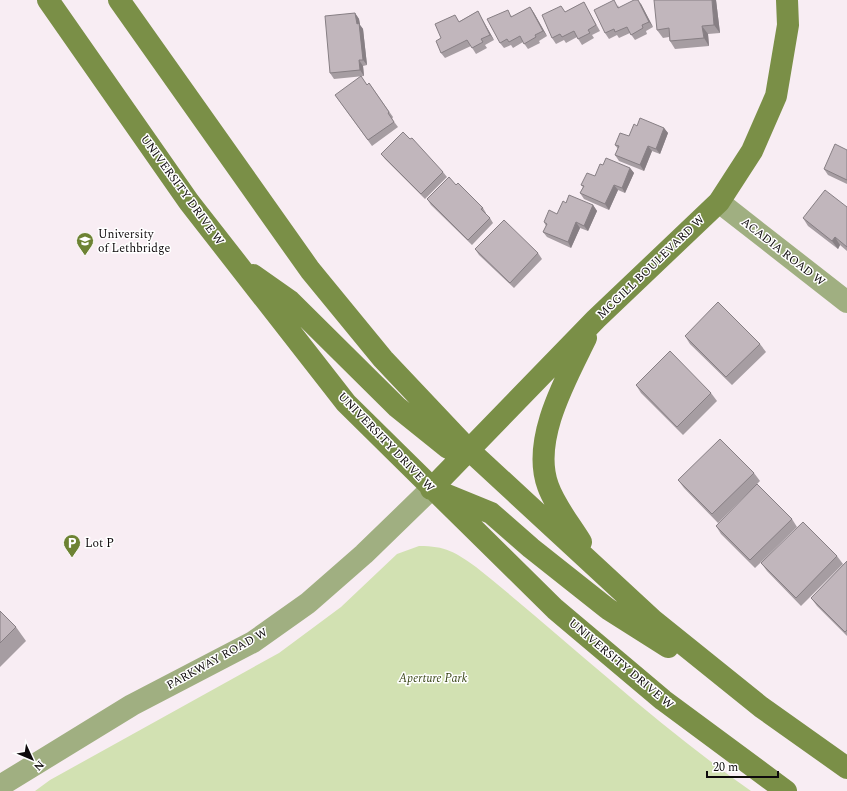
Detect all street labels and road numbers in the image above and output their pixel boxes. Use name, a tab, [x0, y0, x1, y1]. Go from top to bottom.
street label: UNIVERSITY DRIVE W	[135, 131, 229, 249]
street label: MCGILL BOULEVARD W	[593, 210, 709, 324]
street label: ACADIA ROAD W	[737, 213, 829, 291]
street label: UNIVERSITY DRIVE W	[333, 388, 439, 496]
street label: UNIVERSITY DRIVE W	[564, 614, 678, 714]
street label: PARKWAY ROAD W	[163, 623, 271, 695]

